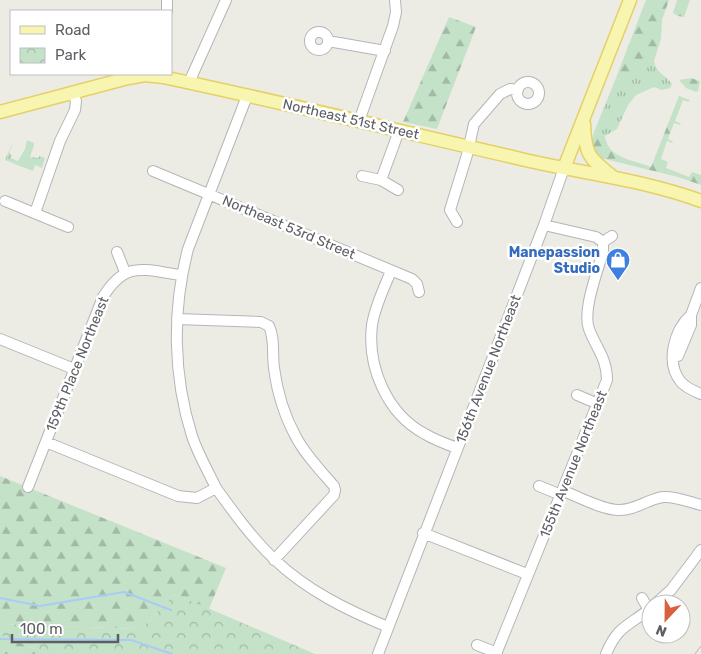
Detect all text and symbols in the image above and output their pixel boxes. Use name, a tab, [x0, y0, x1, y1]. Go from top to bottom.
legend	[10, 10, 172, 75]
text: Road	[55, 21, 91, 39]
text: Park	[55, 46, 86, 64]
street label: Northeast 51st Street	[281, 96, 421, 144]
street label: Northeast 53rd Street	[220, 192, 358, 263]
place label: Manepassion Studio	[509, 244, 600, 277]
shop icon: Manepassion Studio	[605, 247, 631, 281]
street label: 156th Avenue Northeast	[452, 292, 525, 446]
street label: 159th Place Northeast	[43, 294, 113, 434]
street label: 155th Avenue Northeast	[536, 388, 611, 540]
north arrow	[641, 594, 691, 644]
scale bar	[12, 612, 119, 644]
text: 100 m	[20, 620, 62, 638]
text: N	[653, 621, 669, 640]

